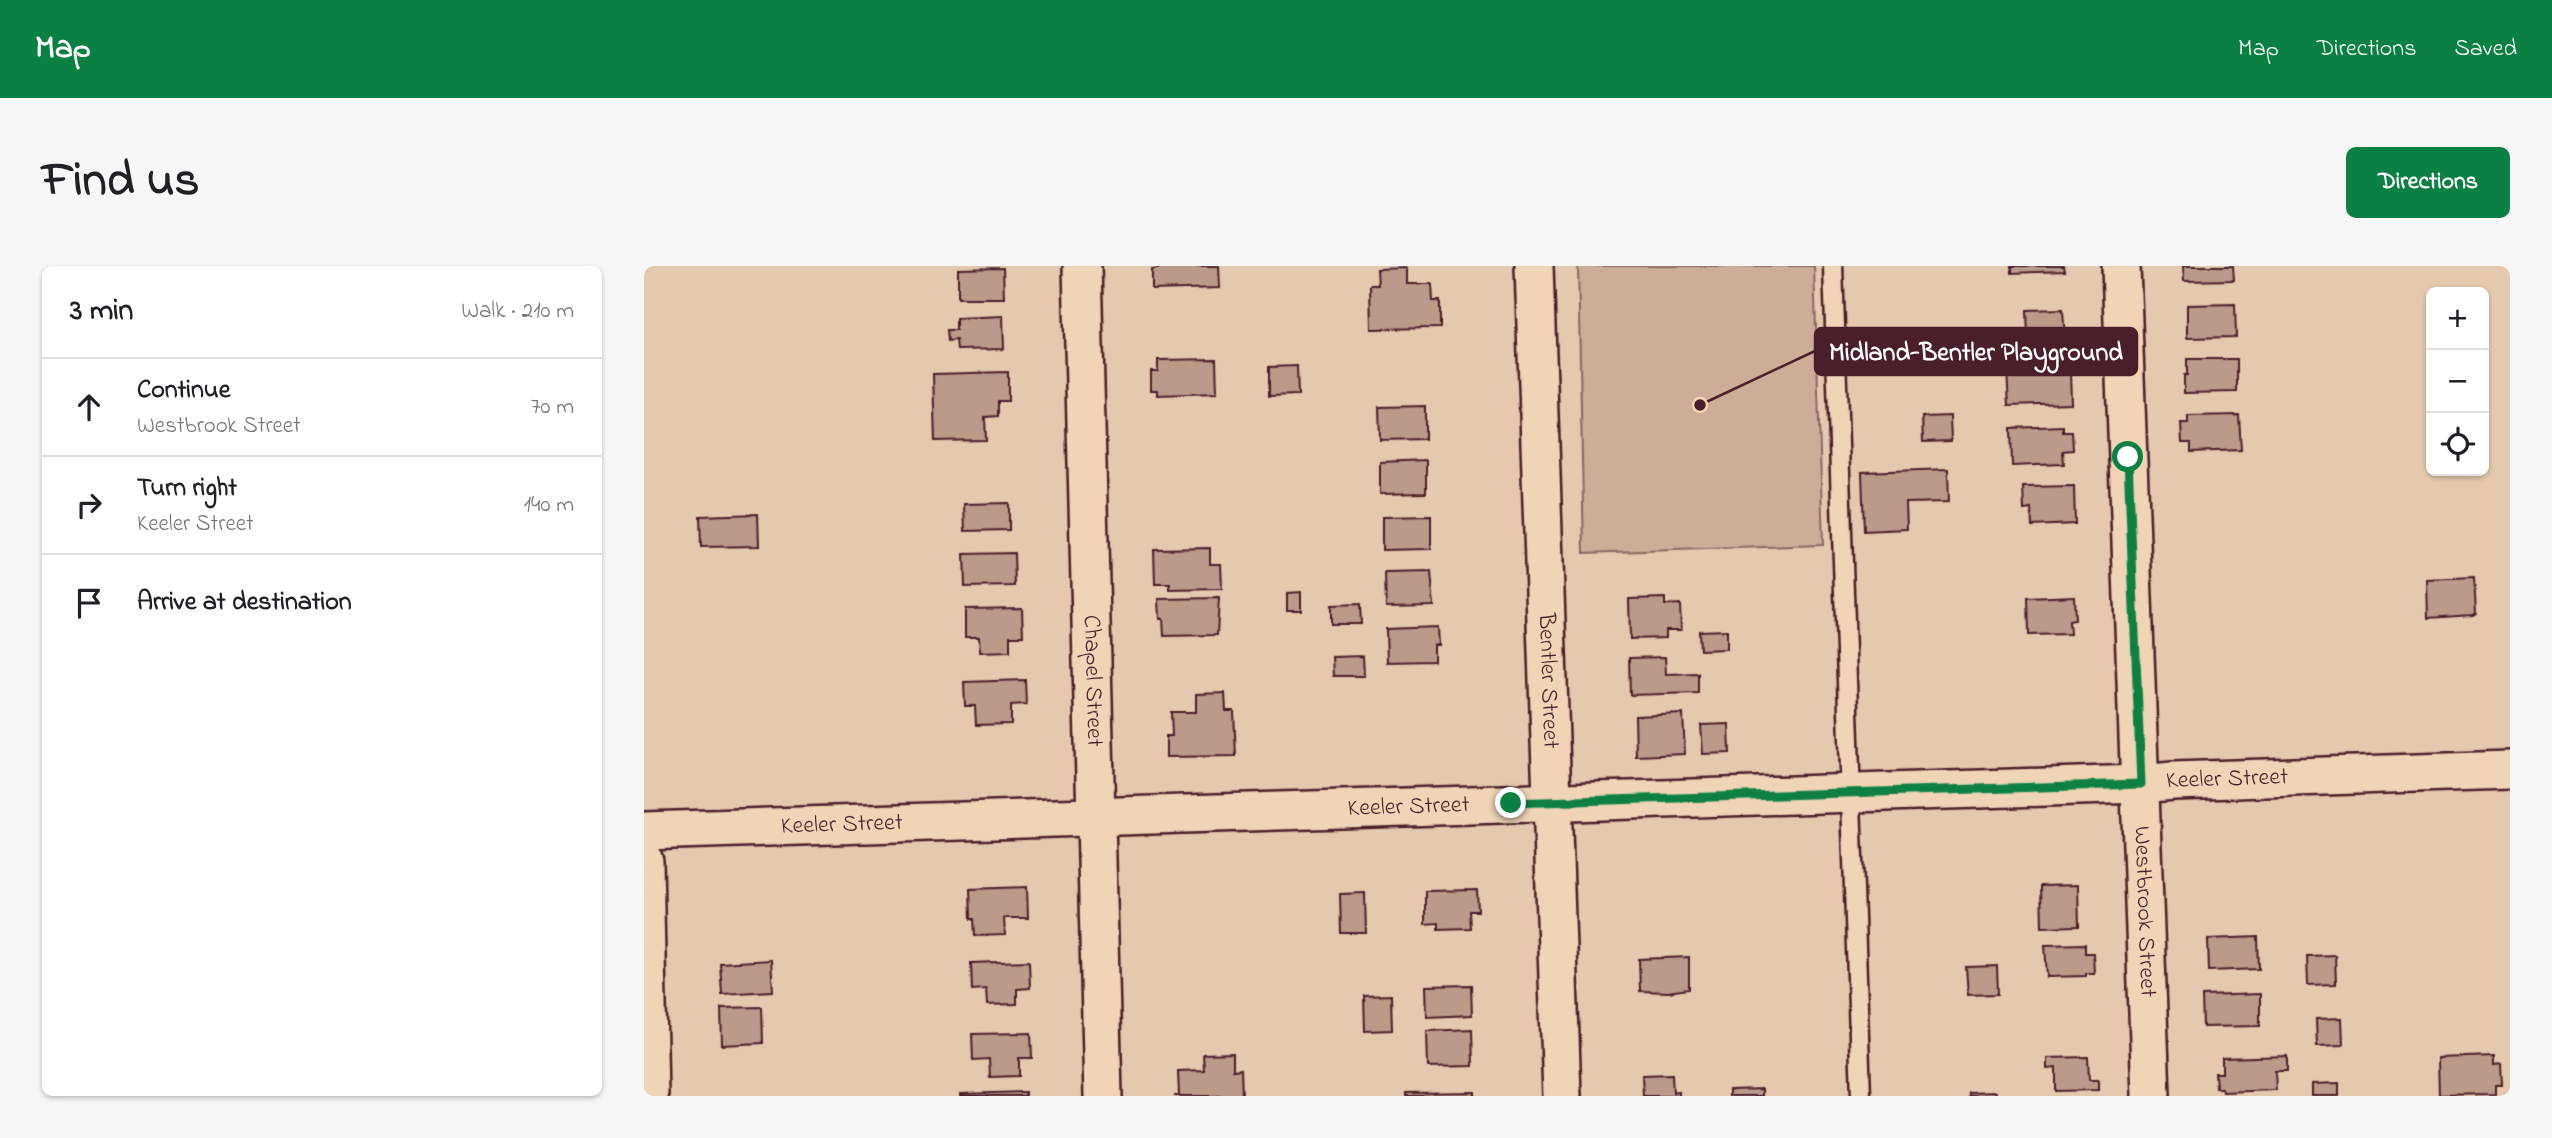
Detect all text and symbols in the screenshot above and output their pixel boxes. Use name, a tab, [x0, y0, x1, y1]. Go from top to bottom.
text: Map	[35, 25, 91, 73]
text: Map	[2238, 32, 2279, 67]
text: Directions	[2317, 32, 2416, 67]
text: Saved	[2454, 32, 2517, 67]
text: Find us	[42, 146, 199, 218]
button: Directions	[2346, 147, 2510, 218]
map controls	[2426, 287, 2489, 476]
button: +	[2426, 287, 2489, 350]
text: 3 min	[70, 290, 133, 334]
text: Walk · 210 m	[461, 295, 574, 328]
callout: Midland-Bentler Playground	[1815, 328, 2137, 375]
text: Midland-Bentler Playground	[1829, 335, 2123, 374]
button: −	[2426, 350, 2489, 413]
text: Continue	[137, 372, 230, 410]
icon: ahead	[70, 388, 108, 426]
text: 70 m	[531, 391, 574, 424]
text: Westbrook Street	[137, 410, 301, 443]
button: locate	[2426, 413, 2489, 476]
route start	[2112, 441, 2143, 472]
text: Turn right	[137, 470, 237, 508]
icon: right	[70, 486, 108, 524]
text: 140 m	[524, 489, 574, 522]
text: Keeler Street	[137, 508, 254, 541]
icon: arrive	[70, 584, 108, 622]
text: Arrive at destination	[137, 584, 352, 622]
street label: Bentler Street	[1528, 611, 1568, 749]
street label: Chapel Street	[1073, 614, 1112, 747]
street label: Keeler Street	[2165, 760, 2289, 799]
route end	[1495, 787, 1526, 818]
street label: Keeler Street	[1347, 788, 1470, 826]
street label: Keeler Street	[780, 805, 903, 844]
street label: Westbrook Street	[2124, 825, 2165, 998]

